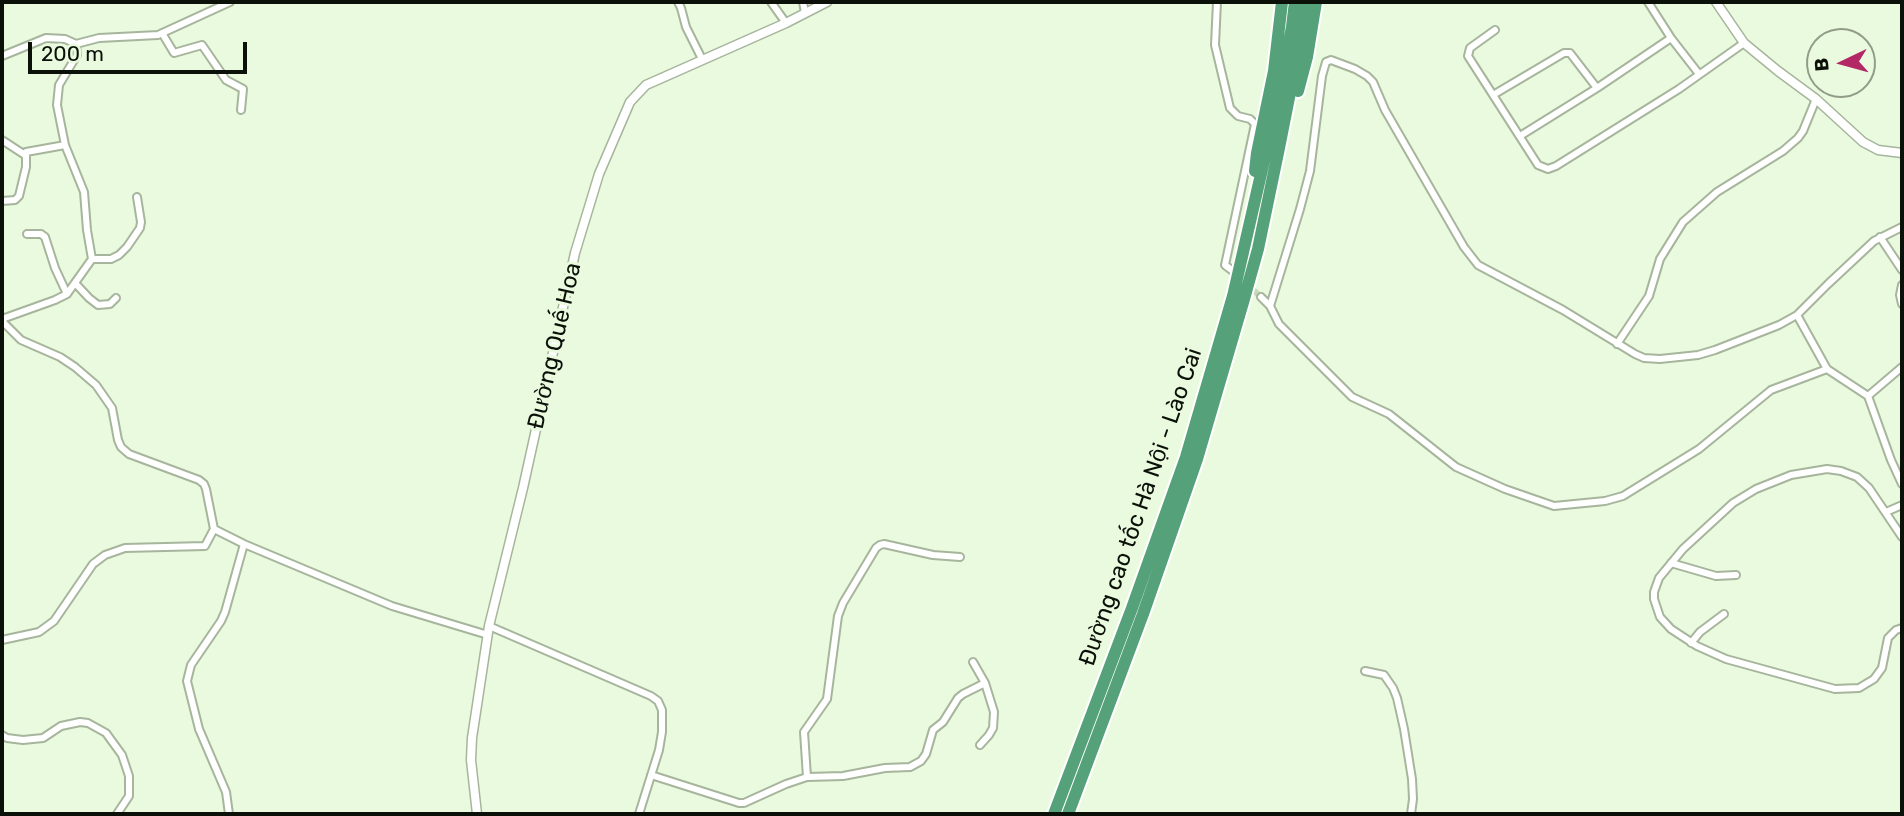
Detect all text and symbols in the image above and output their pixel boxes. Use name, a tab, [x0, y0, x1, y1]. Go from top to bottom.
scale bar	[32, 28, 250, 72]
north arrow	[1806, 28, 1876, 98]
text: 200 m	[41, 41, 104, 66]
text: B	[1810, 57, 1834, 72]
street label: Đường Quế Hoa	[522, 260, 588, 432]
street label: Đường cao tốc Hà Nội - Lào Cai	[1074, 345, 1208, 669]

